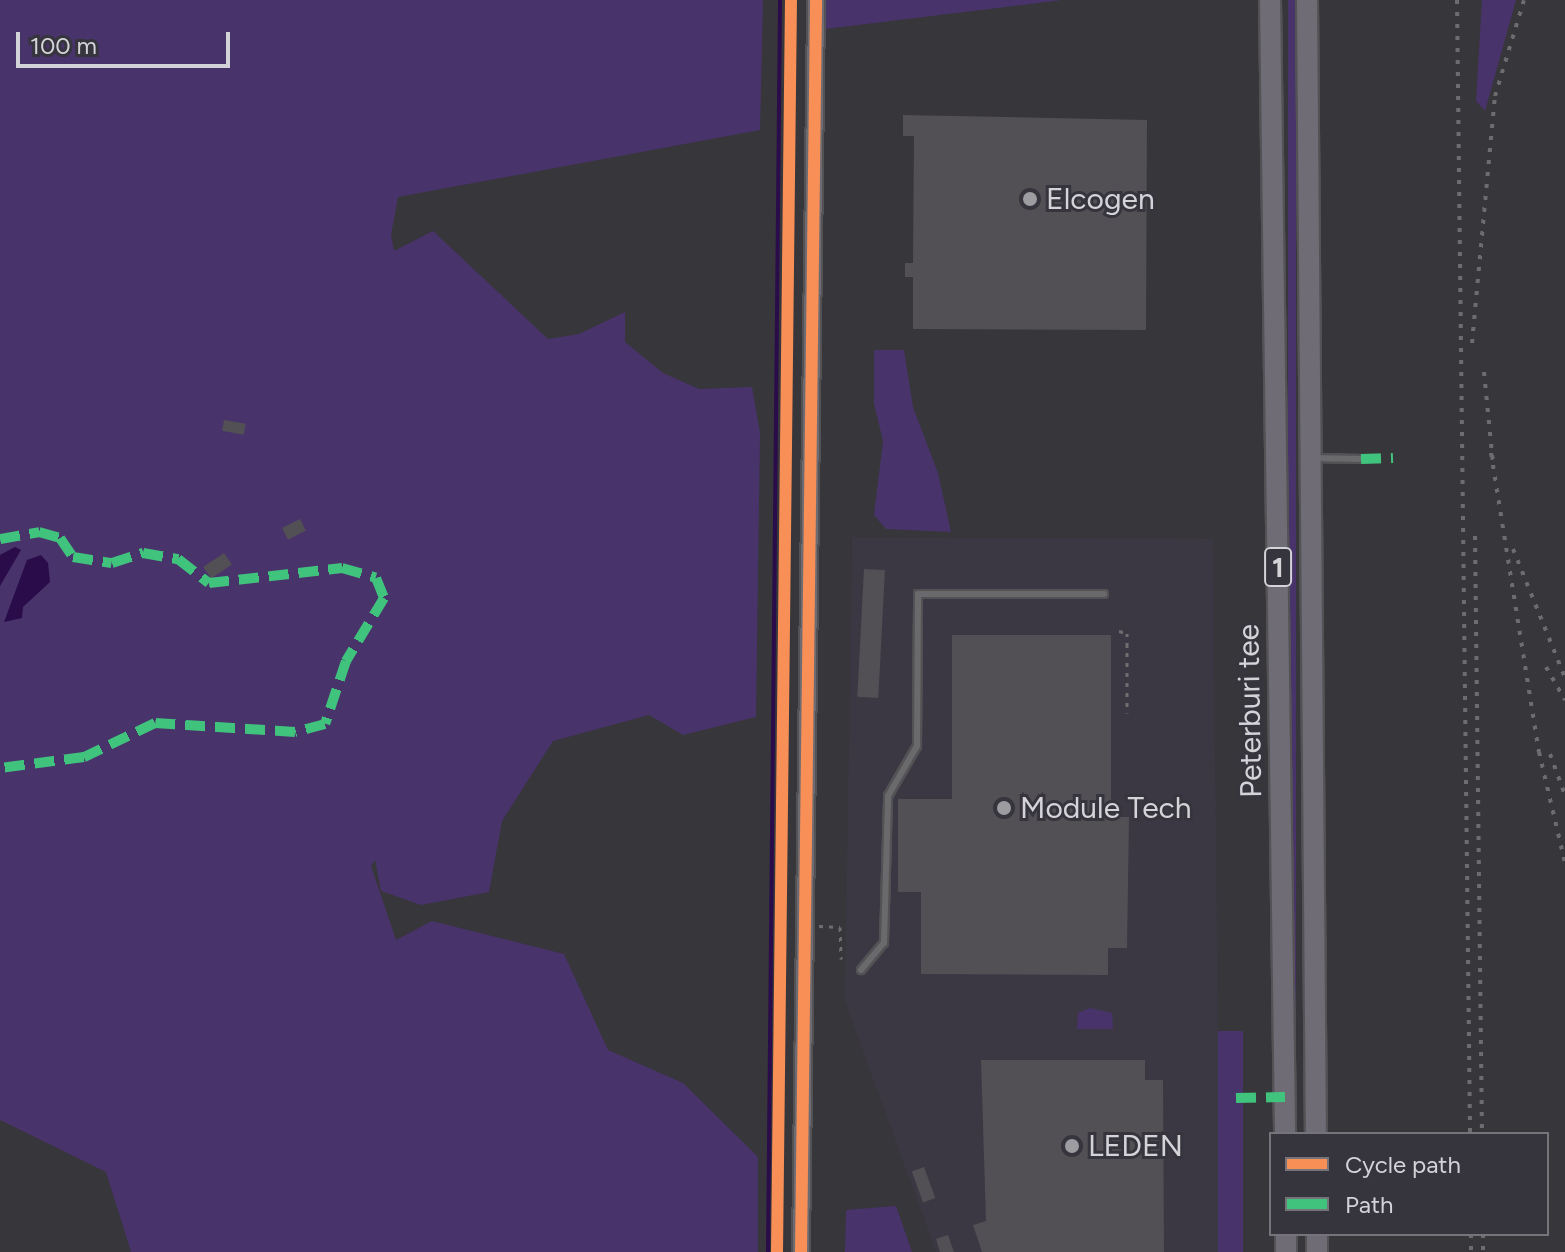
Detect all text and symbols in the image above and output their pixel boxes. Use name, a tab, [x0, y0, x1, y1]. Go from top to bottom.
scale bar	[20, 16, 234, 66]
text: 100 m	[30, 31, 97, 60]
place label: Elcogen	[1046, 181, 1155, 217]
marker: Elcogen	[1021, 190, 1039, 208]
road number: 1	[1264, 543, 1292, 591]
street label: Peterburi tee	[1230, 624, 1270, 798]
place label: Module Tech	[1020, 790, 1192, 826]
marker: Module Tech	[995, 799, 1013, 817]
place label: LEDEN	[1088, 1128, 1183, 1164]
legend	[1269, 1132, 1549, 1236]
marker: LEDEN	[1063, 1137, 1081, 1155]
text: Cycle path	[1345, 1150, 1461, 1179]
text: Path	[1345, 1190, 1393, 1219]

